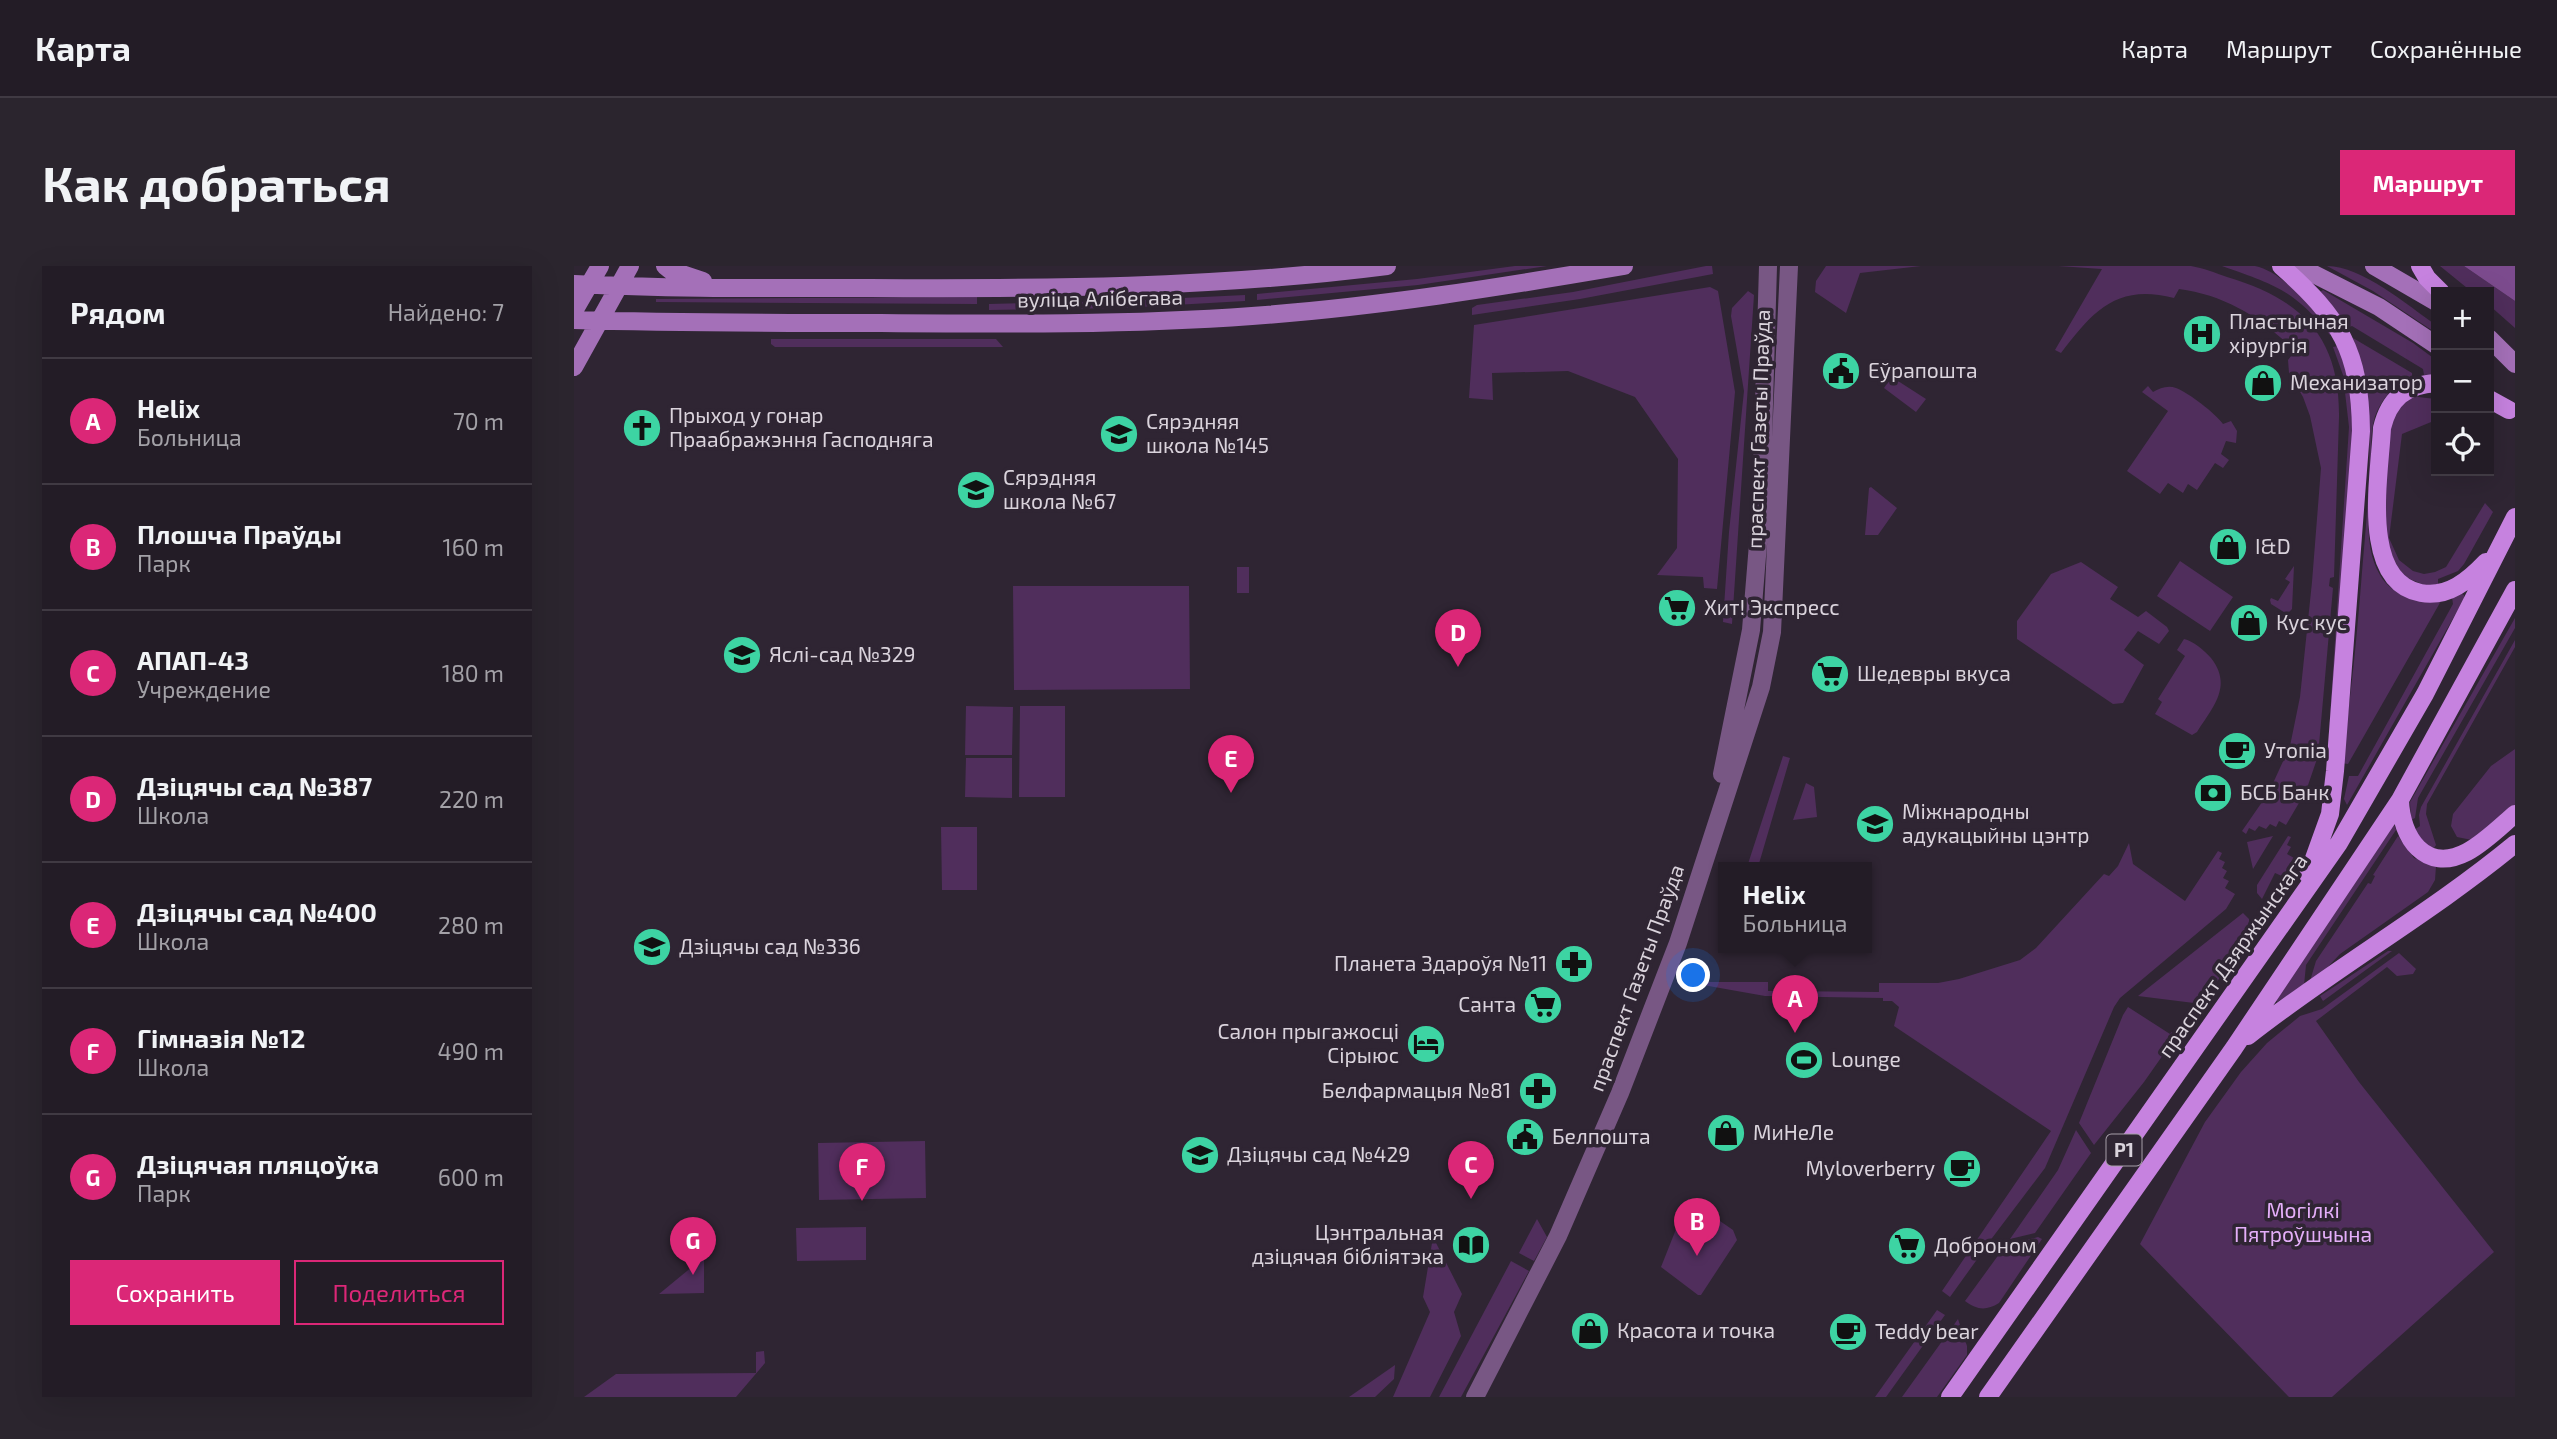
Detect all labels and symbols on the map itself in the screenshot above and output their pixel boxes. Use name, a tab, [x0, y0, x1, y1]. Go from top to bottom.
street label: вуліца Алібегава	[1017, 284, 1183, 312]
place label: Пластычная хірургія	[2229, 308, 2349, 358]
street label: праспект Газеты Праўда	[1741, 309, 1775, 549]
hospital icon: Пластычная хірургія	[2181, 313, 2223, 355]
public building icon: Еўрапошта	[1820, 350, 1862, 392]
place label: Еўрапошта	[1868, 357, 1978, 383]
shop icon: Механизатор	[2242, 362, 2284, 404]
place label: Механизатор	[2290, 369, 2423, 394]
place label: Прыход у гонар Праабражэння Гасподняга	[669, 402, 934, 451]
church icon: Прыход у гонар Праабражэння Гасподняга	[621, 407, 663, 449]
place label: Сярэдняя школа №145	[1146, 408, 1269, 457]
school or university icon: Сярэдняя школа №145	[1098, 413, 1140, 455]
place label: Сярэдняя школа №67	[1003, 464, 1116, 513]
school or university icon: Сярэдняя школа №67	[955, 469, 997, 511]
shop icon: I&D	[2207, 526, 2249, 568]
place label: I&D	[2255, 533, 2291, 558]
supermarket icon: Хит! Экспресс	[1656, 587, 1698, 629]
place label: Хит! Экспресс	[1704, 594, 1840, 619]
shop icon: Кус кус	[2228, 602, 2270, 644]
pin: D	[1435, 609, 1481, 667]
place label: Кус кус	[2276, 609, 2347, 635]
school or university icon: Яслі-сад №329	[721, 634, 763, 676]
place label: Яслі-сад №329	[769, 641, 916, 666]
supermarket icon: Шедевры вкуса	[1809, 653, 1851, 695]
place label: Шедевры вкуса	[1857, 660, 2011, 686]
cafe icon: Утопiа	[2216, 730, 2258, 772]
pin: E	[1208, 735, 1254, 793]
place label: Утопiа	[2264, 737, 2327, 762]
bank icon: БСБ Банк	[2192, 772, 2234, 814]
place label: БСБ Банк	[2240, 779, 2329, 804]
place label: Міжнародны адукацыйны цэнтр	[1902, 798, 2090, 848]
school or university icon: Міжнародны адукацыйны цэнтр	[1854, 803, 1896, 845]
street label: праспект Дзяржынскага	[2152, 848, 2312, 1062]
street label: праспект Газеты Праўда	[1583, 861, 1689, 1095]
school or university icon: Дзіцячы сад №336	[631, 926, 673, 968]
place label: Дзіцячы сад №336	[679, 933, 861, 958]
pharmacy icon: Планета Здароўя №11	[1553, 943, 1595, 985]
place label: Планета Здароўя №11	[1334, 950, 1547, 976]
your location	[1676, 958, 1710, 992]
pin: A	[1772, 975, 1818, 1033]
supermarket icon: Санта	[1522, 984, 1564, 1026]
place label: Санта	[1458, 991, 1516, 1016]
place label: Салон прыгажосці Сірыюс	[1217, 1018, 1399, 1067]
hotel icon: Салон прыгажосці Сірыюс	[1405, 1023, 1447, 1065]
sports icon: Lounge	[1783, 1039, 1825, 1081]
place label: Lounge	[1831, 1046, 1901, 1071]
pharmacy icon: Белфармацыя №81	[1517, 1070, 1559, 1112]
place label: Белфармацыя №81	[1322, 1077, 1511, 1102]
shop icon: МиНеЛе	[1705, 1112, 1747, 1154]
public building icon: Белпошта	[1504, 1116, 1546, 1158]
place label: МиНеЛе	[1753, 1119, 1834, 1144]
place label: Белпошта	[1552, 1123, 1651, 1148]
school or university icon: Дзіцячы сад №429	[1179, 1134, 1221, 1176]
road number: Р1	[2106, 1135, 2142, 1166]
place label: Дзіцячы сад №429	[1227, 1141, 1410, 1166]
pin: C	[1448, 1141, 1494, 1199]
pin: F	[839, 1143, 885, 1201]
cafe icon: Myloverberry	[1941, 1148, 1983, 1190]
place label: Myloverberry	[1806, 1155, 1935, 1180]
park label: Могілкі Пятроўшчына	[2234, 1197, 2372, 1247]
pin: B	[1674, 1198, 1720, 1256]
pin: G	[670, 1217, 716, 1275]
place label: Цэнтральная дзіцячая бібліятэка	[1252, 1219, 1444, 1268]
library icon: Цэнтральная дзіцячая бібліятэка	[1450, 1224, 1492, 1266]
supermarket icon: Доброном	[1886, 1225, 1928, 1267]
place label: Доброном	[1934, 1232, 2037, 1257]
shop icon: Красота и точка	[1569, 1310, 1611, 1352]
cafe icon: Teddy bear	[1827, 1311, 1869, 1353]
place label: Красота и точка	[1617, 1317, 1775, 1342]
place label: Teddy bear	[1875, 1318, 1979, 1343]

